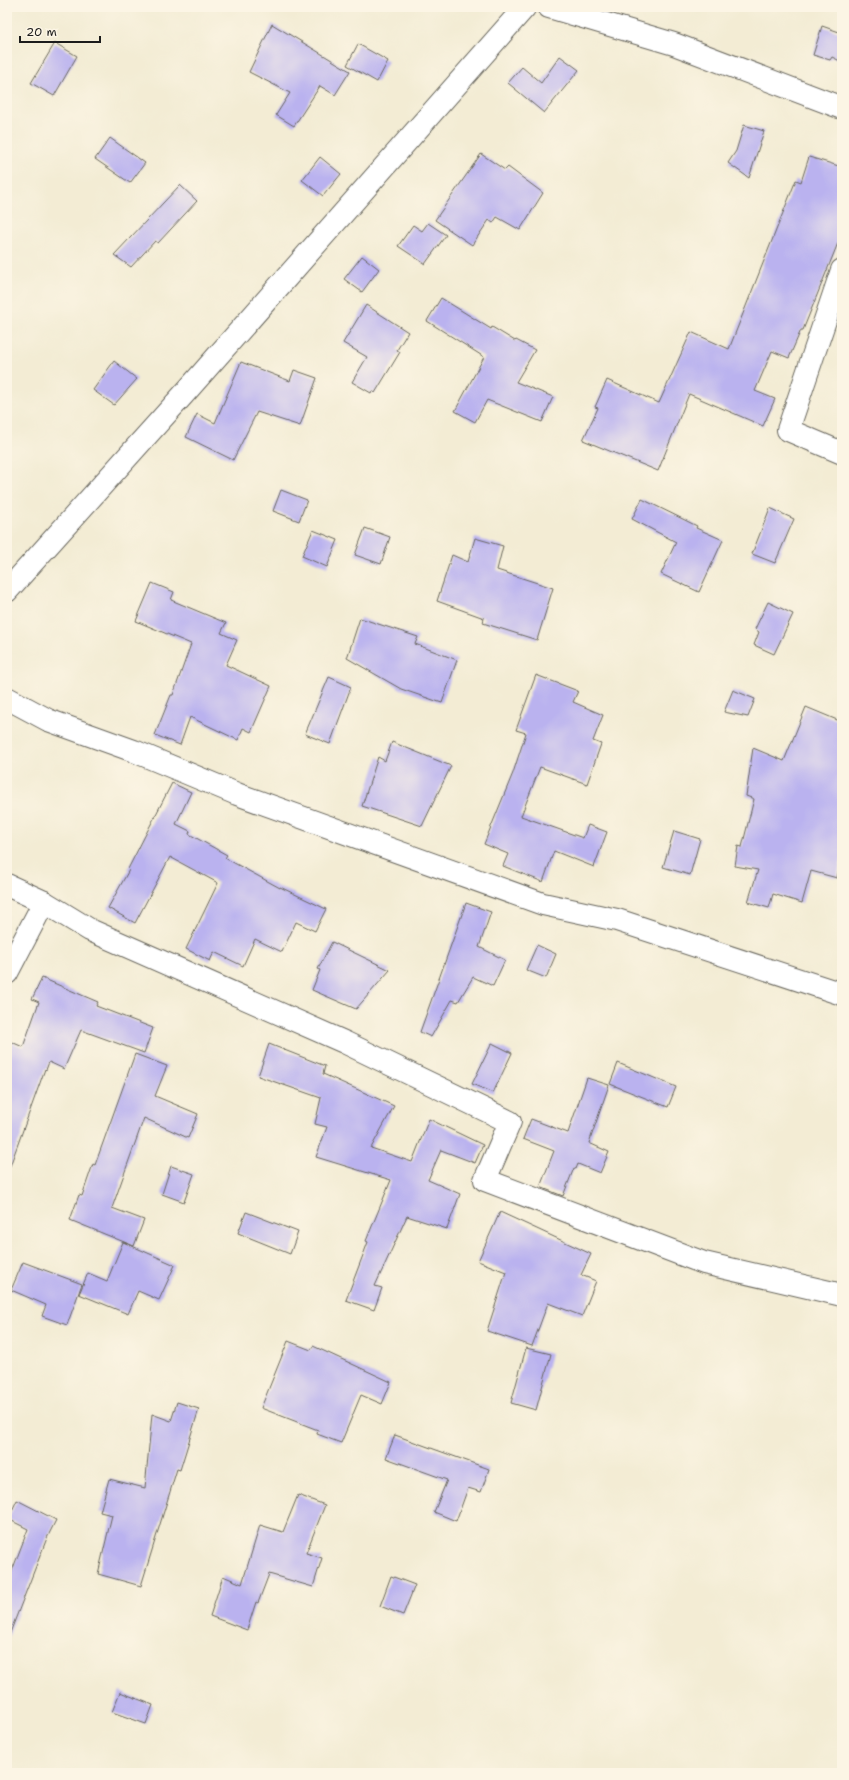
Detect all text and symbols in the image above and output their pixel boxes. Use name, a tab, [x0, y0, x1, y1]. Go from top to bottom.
scale bar	[20, 18, 100, 44]
text: 20 m	[26, 24, 57, 40]

